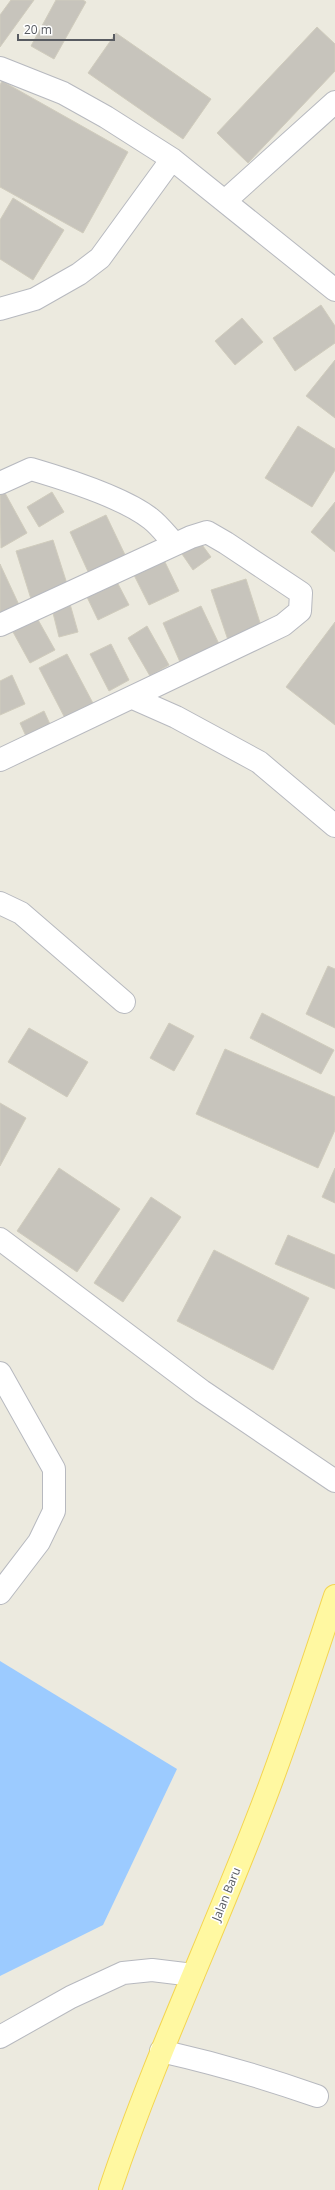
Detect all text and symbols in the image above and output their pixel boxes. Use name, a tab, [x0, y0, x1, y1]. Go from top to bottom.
scale bar	[18, 16, 114, 42]
text: 20 m	[24, 21, 52, 38]
street label: Jalan Baru	[207, 1865, 245, 1924]

